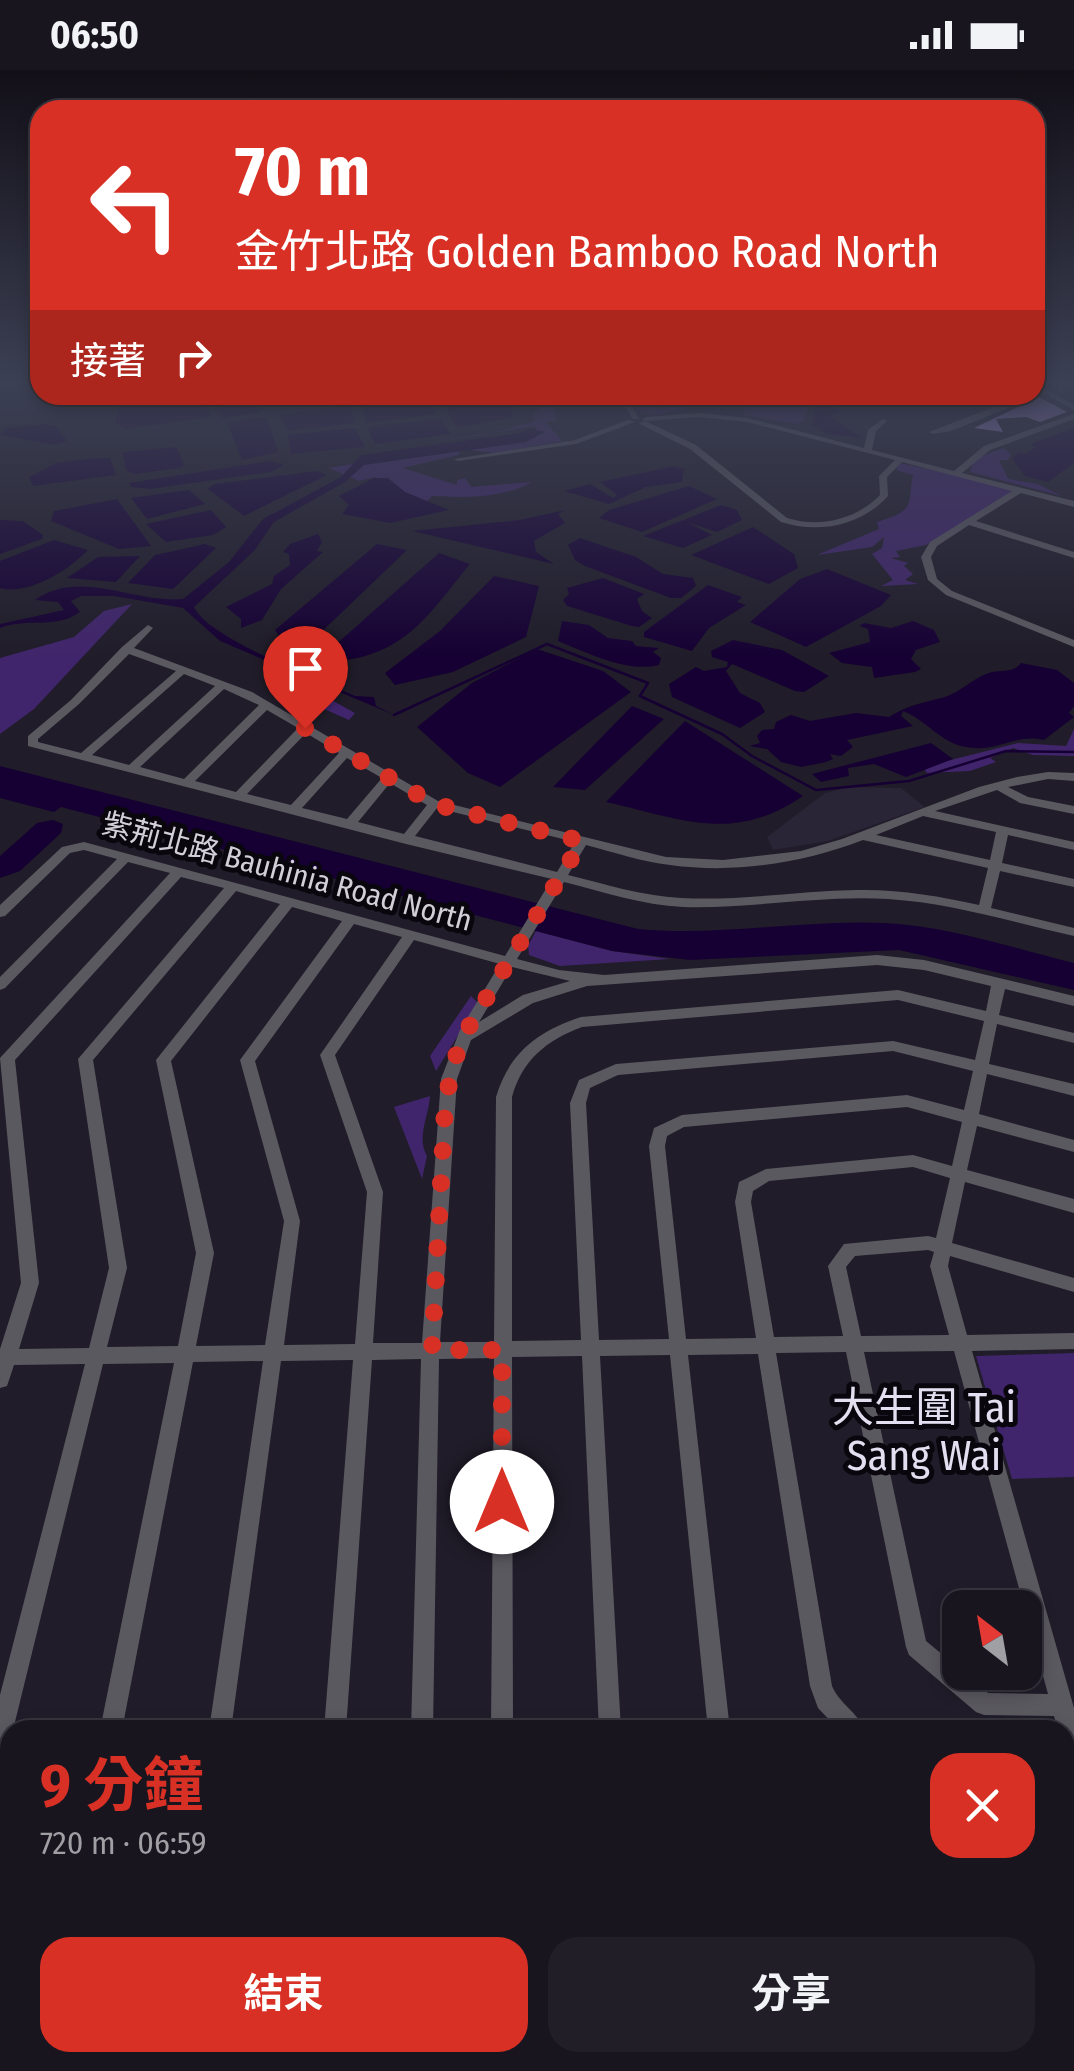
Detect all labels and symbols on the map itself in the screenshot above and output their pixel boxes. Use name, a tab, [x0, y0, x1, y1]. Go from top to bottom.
pin	[263, 626, 348, 729]
street label: 紫荊北路 Bauhinia Road North	[98, 805, 476, 939]
district label: 大生圍 Tai Sang Wai	[832, 1383, 1016, 1481]
position arrow	[450, 1450, 554, 1554]
north arrow	[942, 1590, 1042, 1690]

